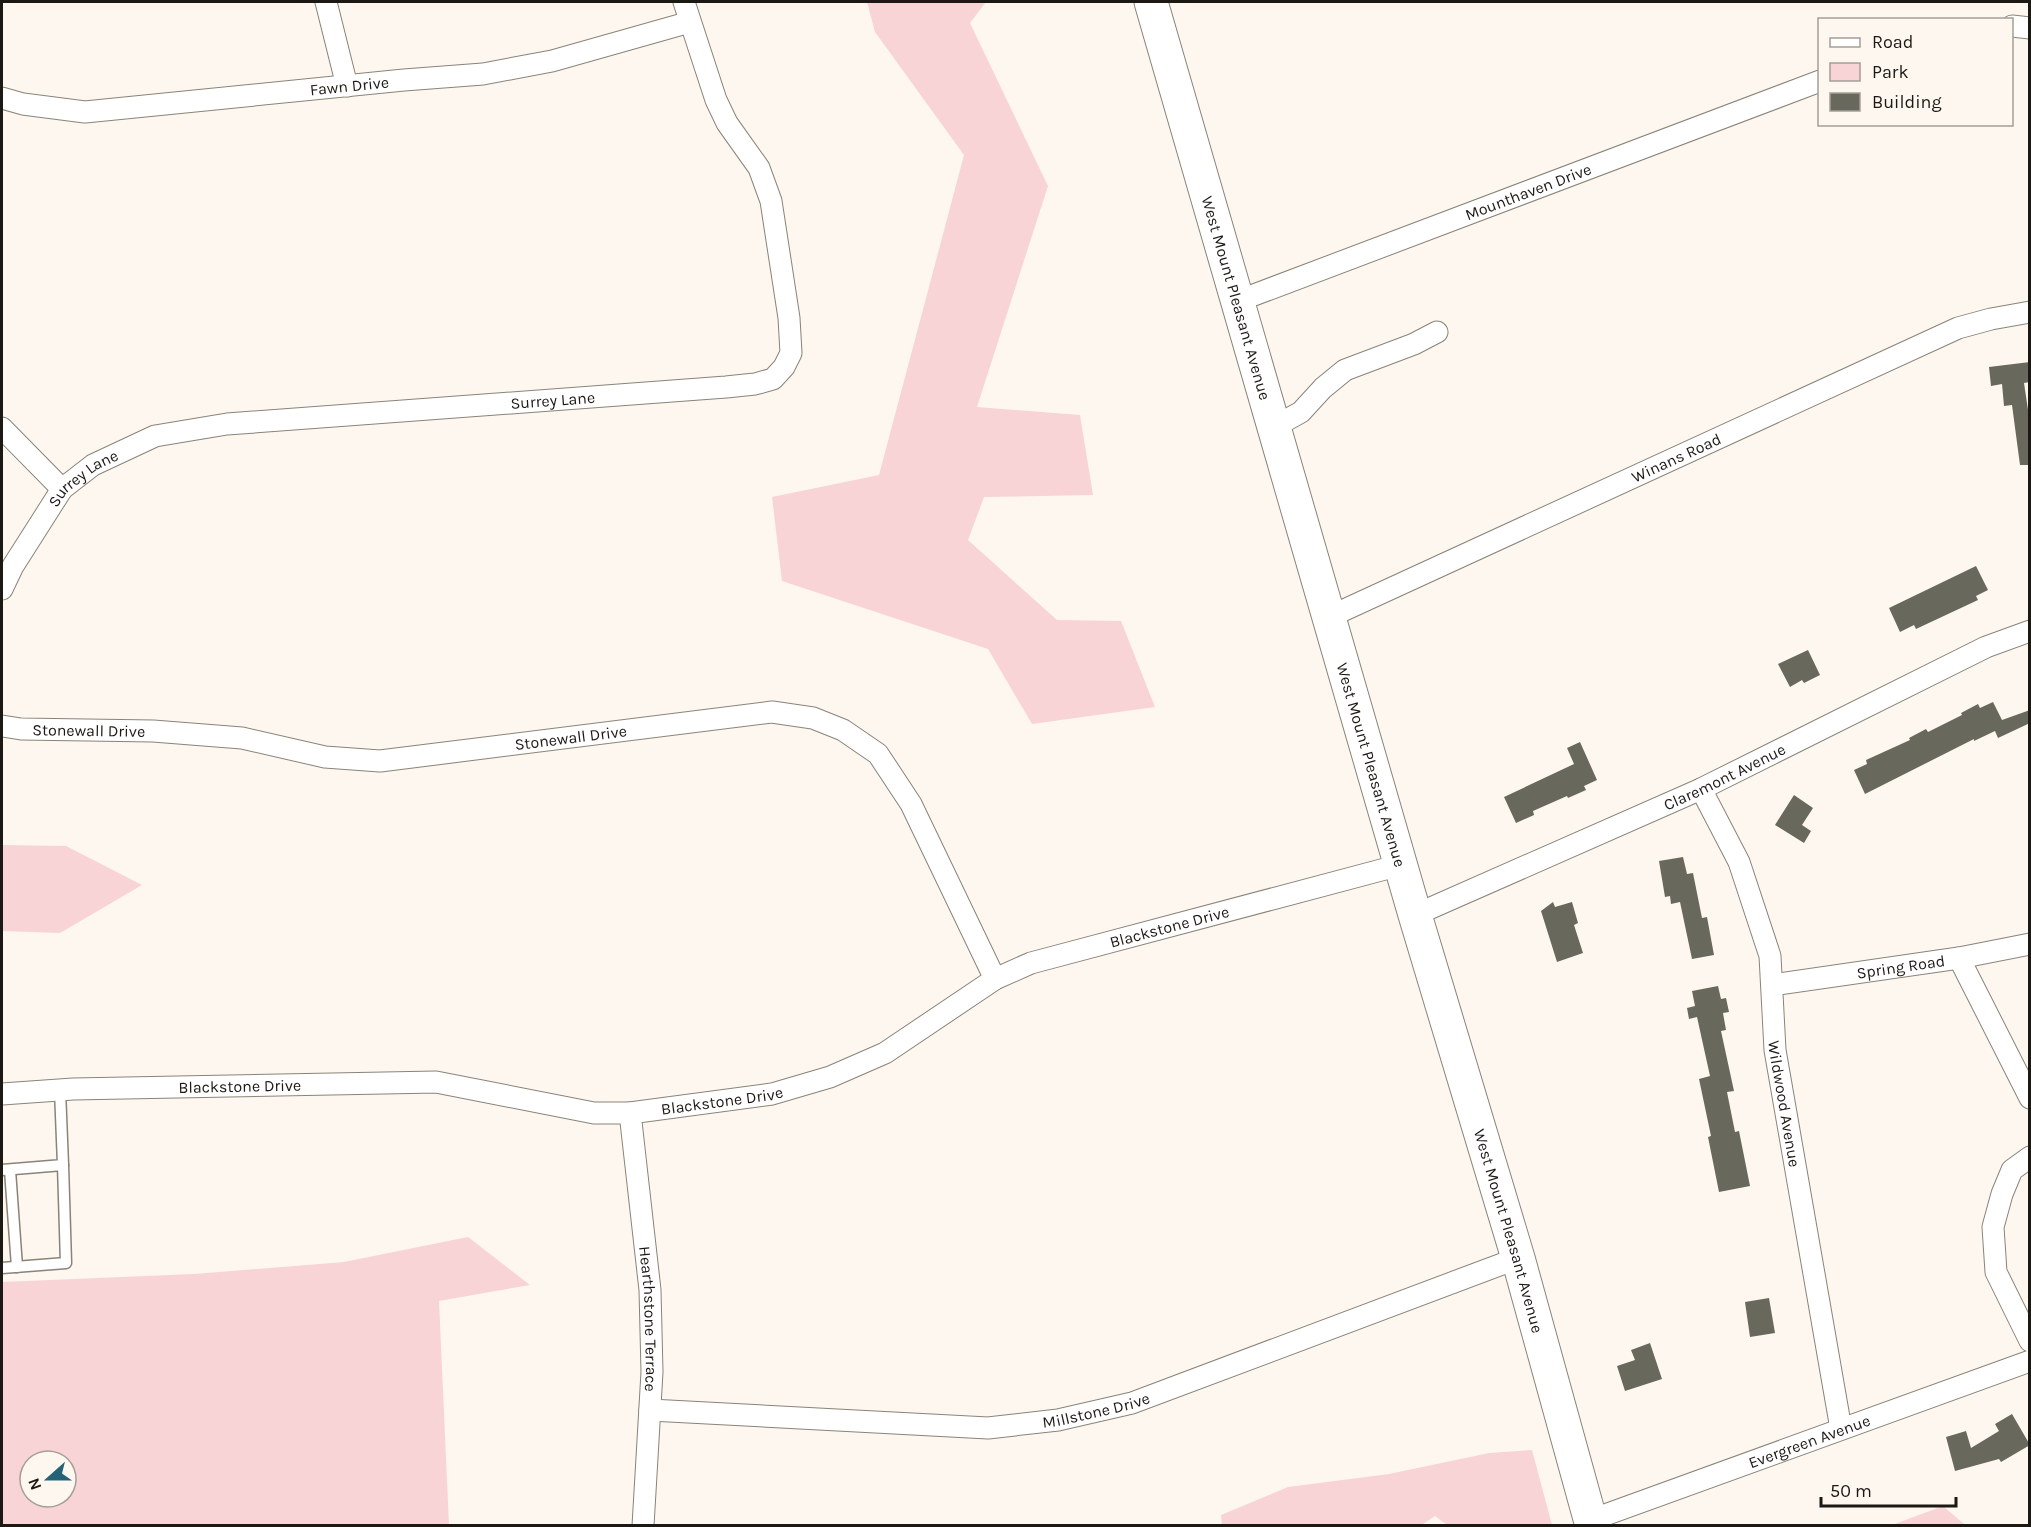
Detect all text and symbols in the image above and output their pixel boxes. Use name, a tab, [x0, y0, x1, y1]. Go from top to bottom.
legend	[1818, 18, 2013, 126]
text: Road	[1872, 31, 1913, 53]
text: Park	[1872, 61, 1909, 83]
street label: Fawn Drive	[309, 73, 390, 99]
text: Building	[1872, 91, 1942, 113]
street label: Mounthaven Drive	[1462, 159, 1594, 224]
street label: West Mount Pleasant Avenue	[1198, 194, 1275, 402]
street label: Surrey Lane	[510, 388, 596, 413]
street label: Winans Road	[1629, 429, 1724, 487]
street label: Surrey Lane	[44, 446, 121, 510]
street label: West Mount Pleasant Avenue	[1333, 661, 1410, 869]
street label: Stonewall Drive	[32, 720, 145, 741]
street label: Stonewall Drive	[514, 721, 628, 754]
street label: Claremont Avenue	[1661, 739, 1789, 814]
street label: Blackstone Drive	[1108, 902, 1231, 952]
street label: Spring Road	[1855, 951, 1946, 983]
street label: Wildwood Avenue	[1765, 1040, 1804, 1169]
street label: Blackstone Drive	[178, 1076, 301, 1097]
street label: Blackstone Drive	[660, 1082, 785, 1119]
street label: West Mount Pleasant Avenue	[1470, 1127, 1547, 1335]
street label: Hearthstone Terrace	[635, 1245, 661, 1392]
street label: Millstone Drive	[1041, 1388, 1152, 1432]
street label: Evergreen Avenue	[1746, 1411, 1873, 1472]
north arrow	[18, 1449, 78, 1509]
scale bar	[1821, 1470, 1956, 1508]
text: N	[24, 1475, 45, 1493]
text: 50 m	[1830, 1480, 1872, 1502]

